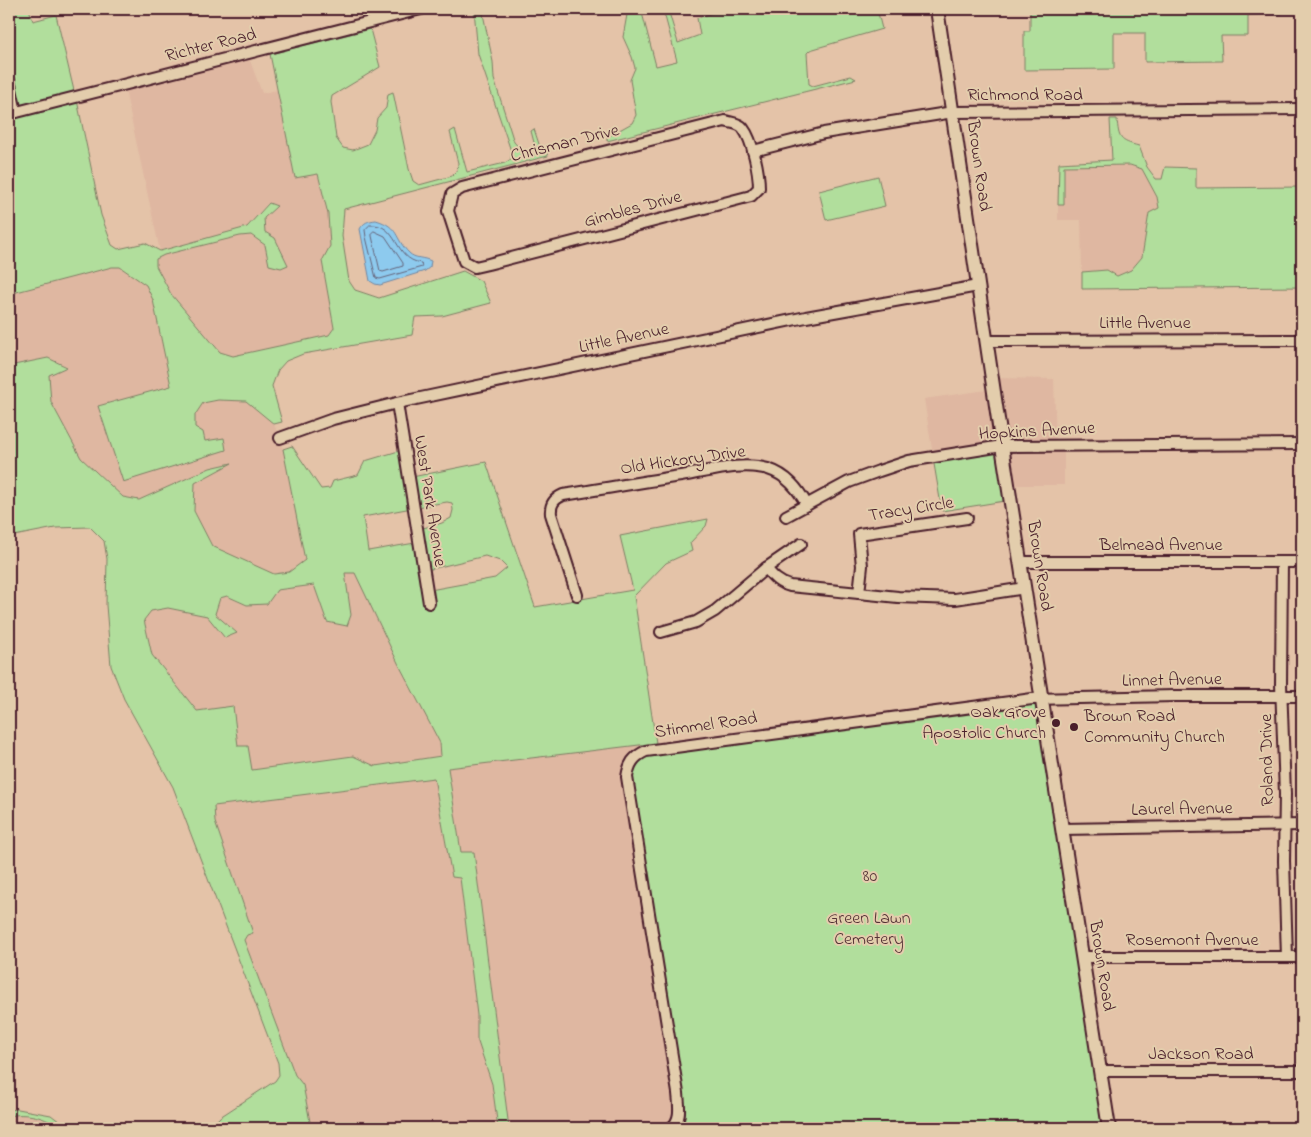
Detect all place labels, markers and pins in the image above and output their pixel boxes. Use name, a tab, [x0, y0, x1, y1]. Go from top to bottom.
place label: Oak Grove Apostolic Church	[922, 700, 1047, 747]
place label: Brown Road Community Church	[1083, 704, 1225, 751]
marker: Oak Grove Apostolic Church	[1050, 717, 1062, 729]
marker: Brown Road Community Church	[1068, 721, 1080, 733]

